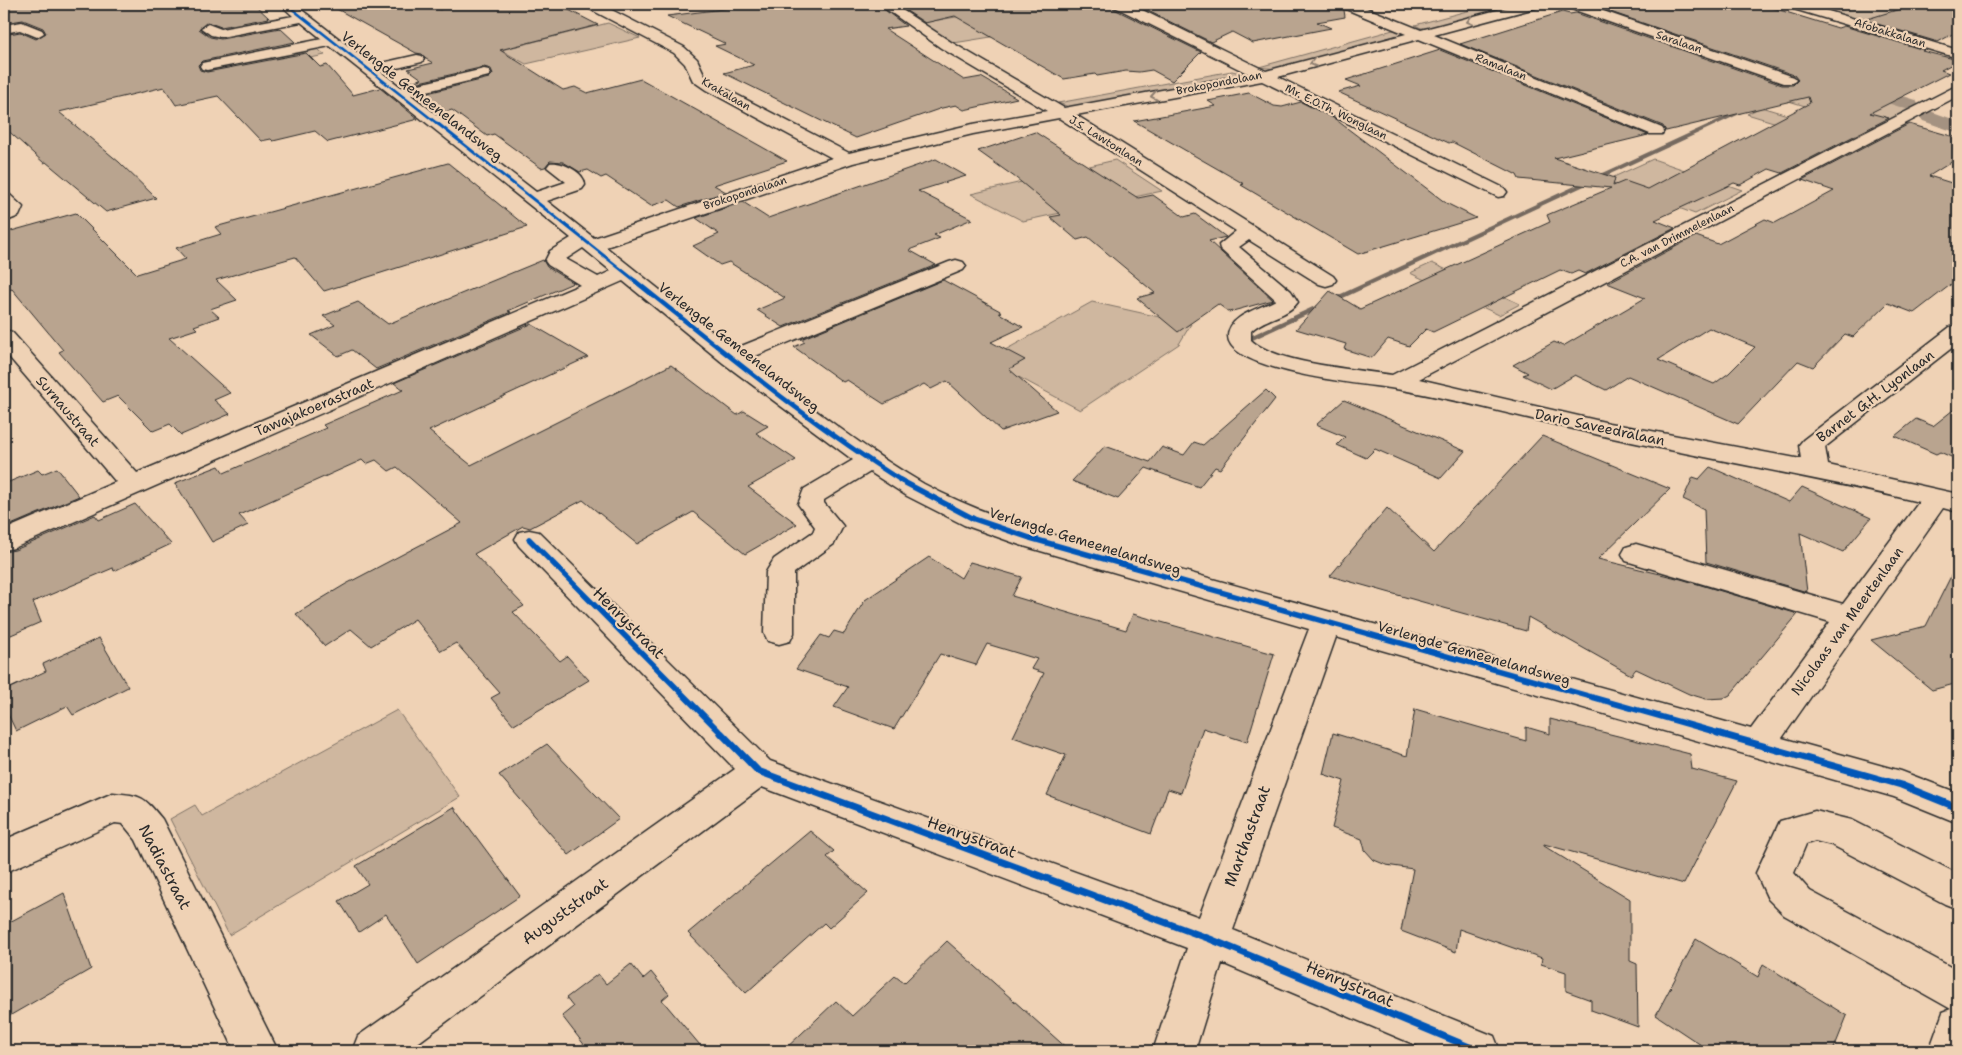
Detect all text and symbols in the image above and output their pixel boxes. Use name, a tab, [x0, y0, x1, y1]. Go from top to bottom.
one-way arrow	[1466, 15, 1475, 26]
street label: Afobakkalaan	[1852, 15, 1928, 51]
street label: Verlengde Gemeenelandsweg	[338, 27, 506, 165]
street label: Saralaan	[1654, 27, 1704, 57]
street label: Ramalaan	[1473, 50, 1529, 84]
one-way arrow	[1310, 57, 1318, 67]
street label: Brokopondolaan	[1175, 67, 1263, 99]
street label: Krakalaan	[699, 74, 754, 114]
street label: Mr. E.O.Th. Wonglaan	[1282, 81, 1390, 143]
one-way arrow	[1150, 90, 1158, 100]
street label: J.S. Lawtonlaan	[1066, 112, 1146, 170]
street label: Brokopondolaan	[701, 172, 789, 214]
street label: C.A. van Drimmelenlaan	[1618, 201, 1737, 271]
street label: Verlengde Gemeenelandsweg	[655, 278, 823, 416]
street label: Barnet G.H. Lyonlaan	[1813, 346, 1938, 446]
street label: Surnaustraat	[32, 372, 104, 450]
street label: Tawajakoerastraat	[252, 374, 376, 440]
street label: Dario Saveedralaan	[1533, 404, 1667, 450]
street label: Verlengde Gemeenelandsweg	[987, 503, 1183, 579]
street label: Nicolaas van Meertenlaan	[1787, 543, 1907, 699]
street label: Henrystraat	[588, 582, 670, 664]
street label: Verlengde Gemeenelandsweg	[1375, 617, 1573, 689]
street label: Marthastraat	[1219, 783, 1275, 889]
street label: Henrystraat	[924, 811, 1020, 863]
street label: Nadiastraat	[134, 821, 196, 913]
street label: Auguststraat	[518, 873, 612, 949]
street label: Henrystraat	[1303, 956, 1397, 1012]

